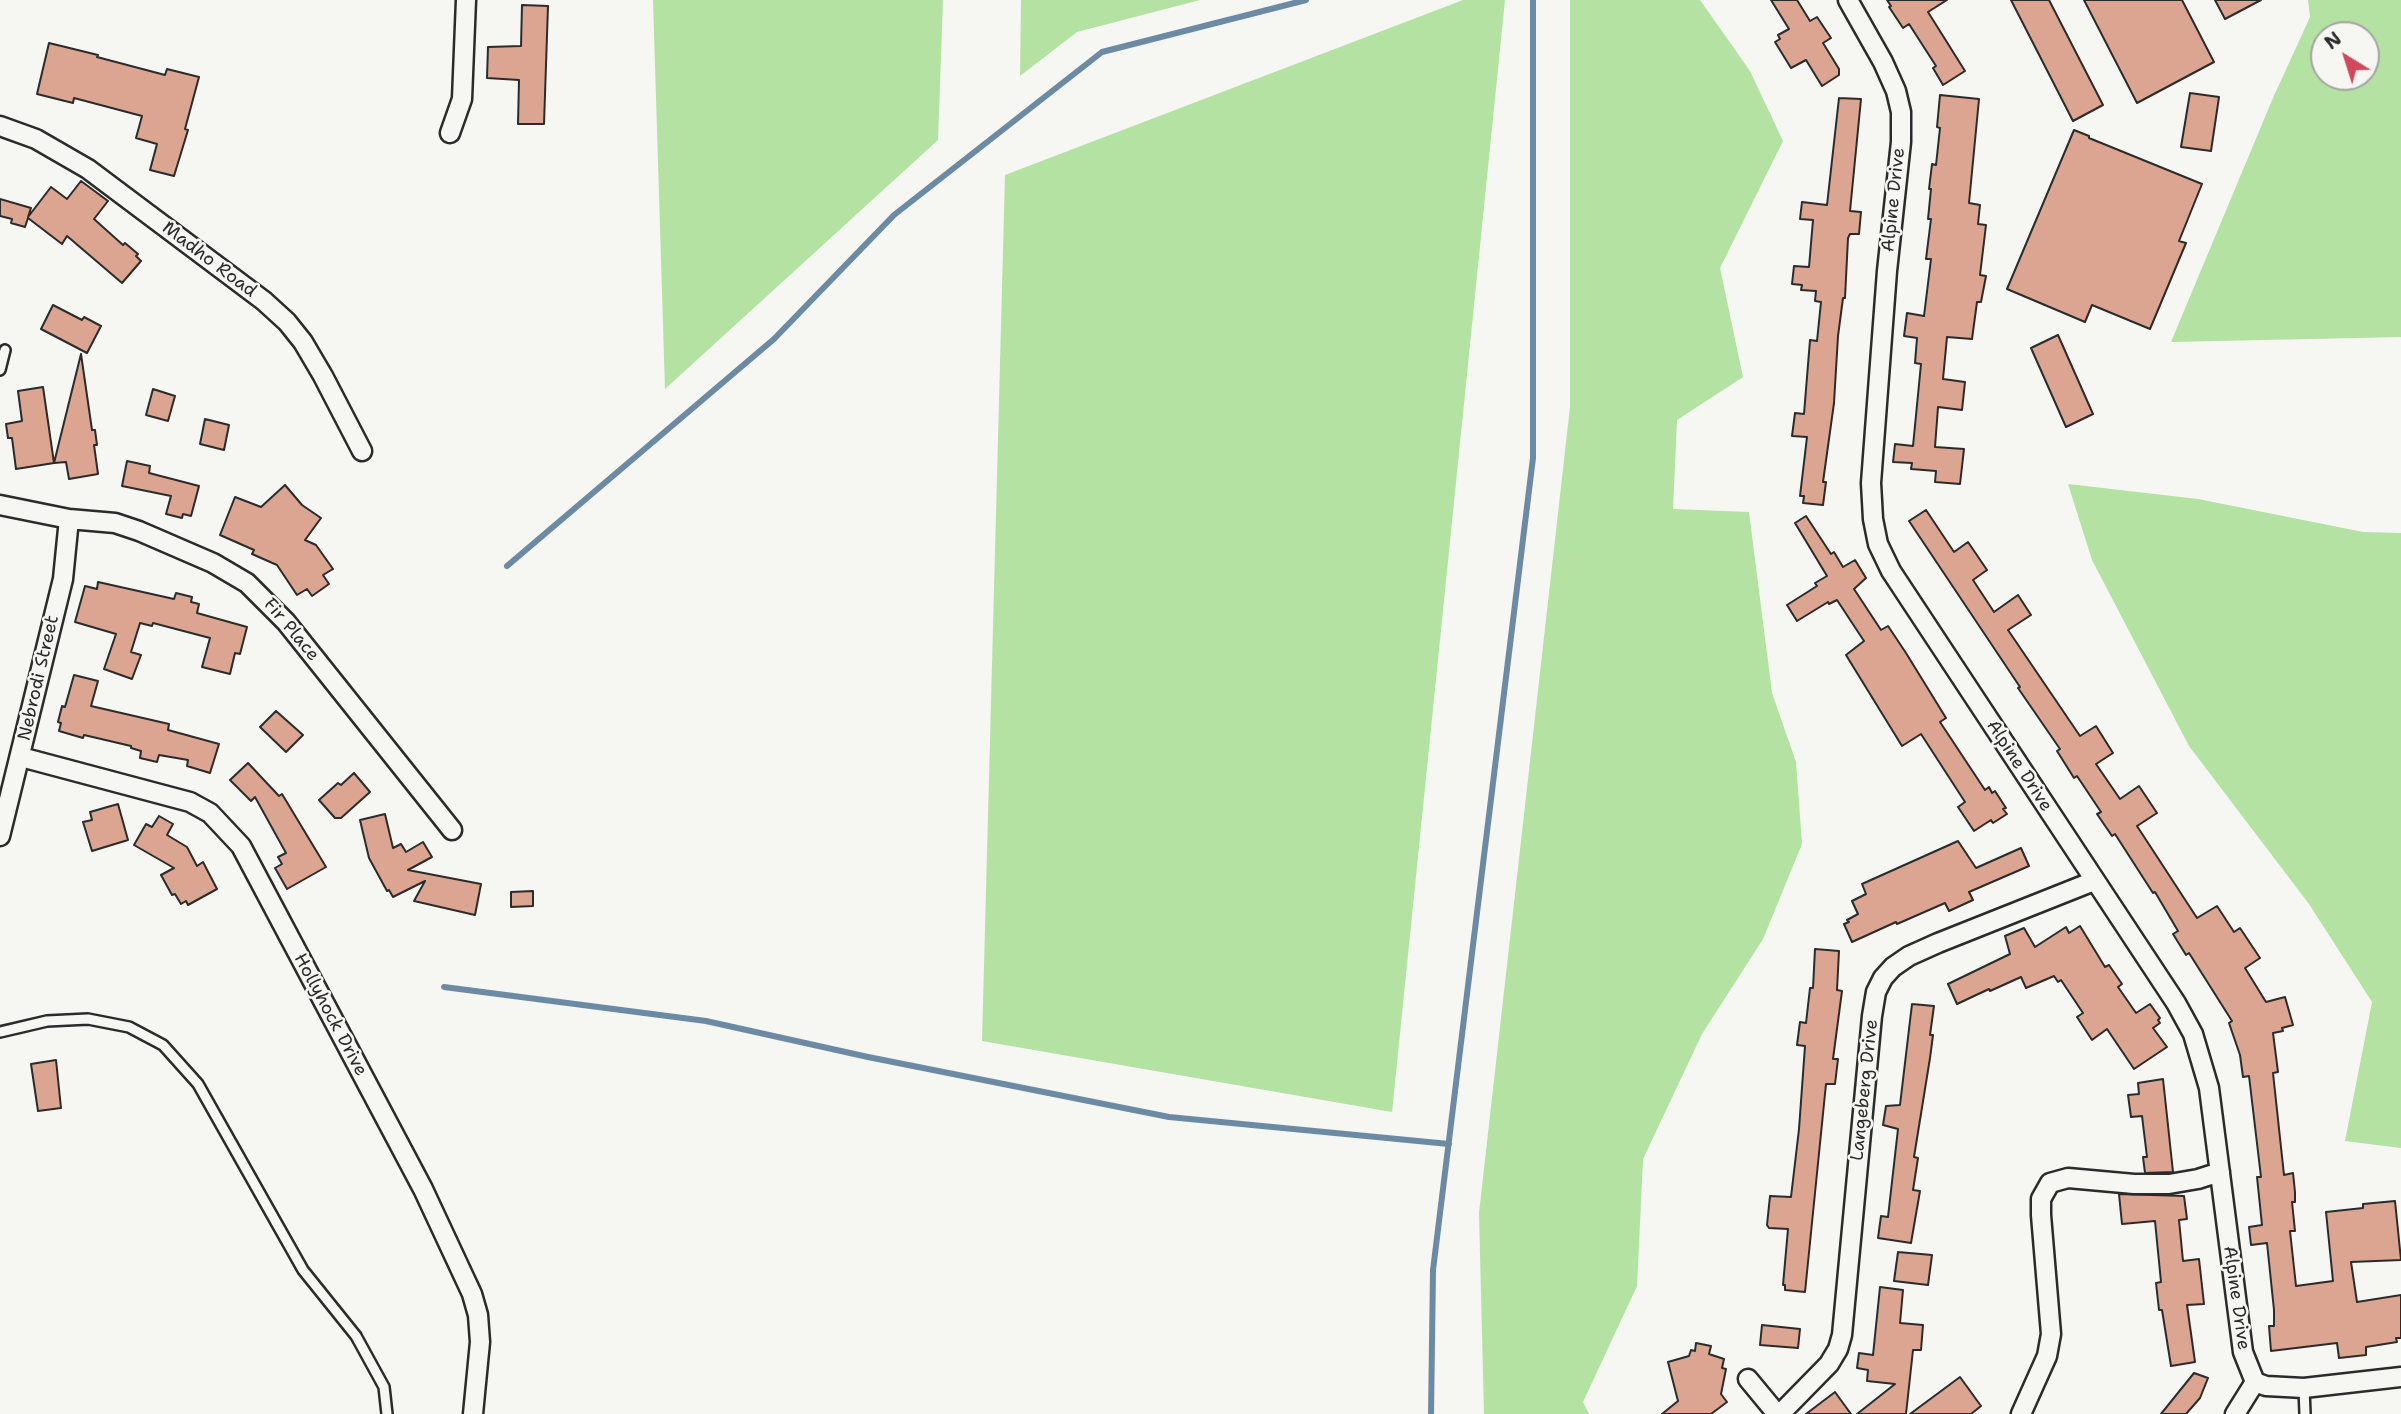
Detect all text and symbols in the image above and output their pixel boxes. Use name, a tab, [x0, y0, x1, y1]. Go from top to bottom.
north arrow	[2310, 21, 2380, 91]
text: N	[2319, 26, 2347, 55]
street label: Alpine Drive	[1878, 147, 1910, 253]
street label: Madho Road	[157, 217, 261, 303]
street label: Fir Place	[259, 594, 323, 666]
street label: Nebrodi Street	[14, 613, 64, 743]
street label: Alpine Drive	[1981, 716, 2057, 816]
street label: Hollyhock Drive	[289, 950, 371, 1080]
street label: Langeberg Drive	[1847, 1018, 1883, 1162]
street label: Alpine Drive	[2218, 1245, 2254, 1351]

